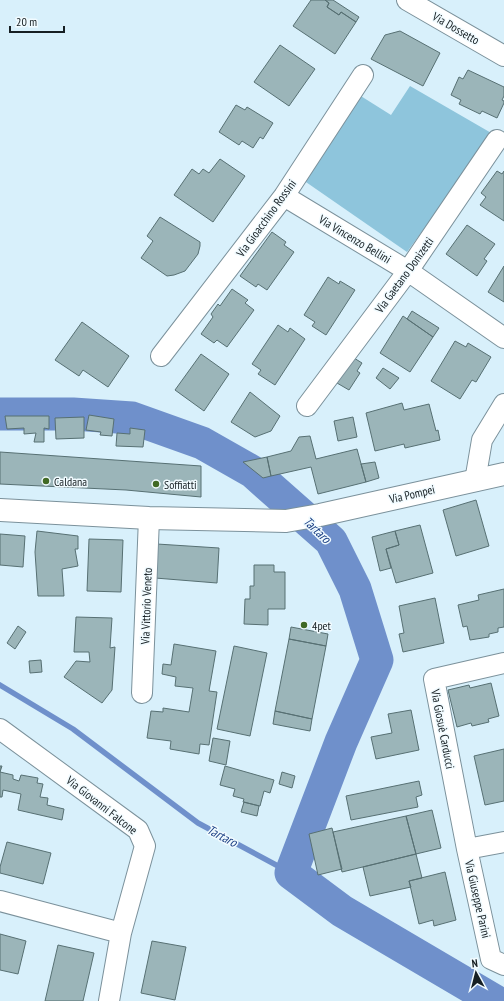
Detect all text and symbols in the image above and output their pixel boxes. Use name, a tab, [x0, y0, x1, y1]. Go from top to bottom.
scale bar	[10, 8, 64, 34]
street label: Via Dossetto	[429, 8, 482, 47]
text: 20 m	[16, 14, 37, 29]
street label: Via Gioacchino Rossini	[232, 176, 299, 261]
street label: Via Vincenzo Bellini	[315, 211, 394, 266]
street label: Via Gaetano Donizetti	[371, 234, 437, 317]
place label: Caldana	[54, 474, 87, 489]
marker: Caldana	[41, 476, 51, 486]
place label: Soffiatti	[164, 477, 197, 492]
marker: Soffiatti	[151, 479, 161, 489]
street label: Via Pompei	[387, 481, 436, 507]
water label: Tartaro	[300, 513, 335, 548]
street label: Via Vittorio Veneto	[137, 567, 155, 646]
place label: 4pet	[312, 618, 332, 633]
marker: 4pet	[299, 620, 309, 630]
street label: Via Giosuè Carducci	[428, 687, 458, 770]
street label: Via Giovanni Falcone	[63, 772, 141, 837]
water label: Tartaro	[204, 821, 241, 852]
street label: Via Giuseppe Parini	[461, 857, 494, 940]
north arrow	[456, 953, 496, 993]
text: N	[471, 956, 479, 970]

